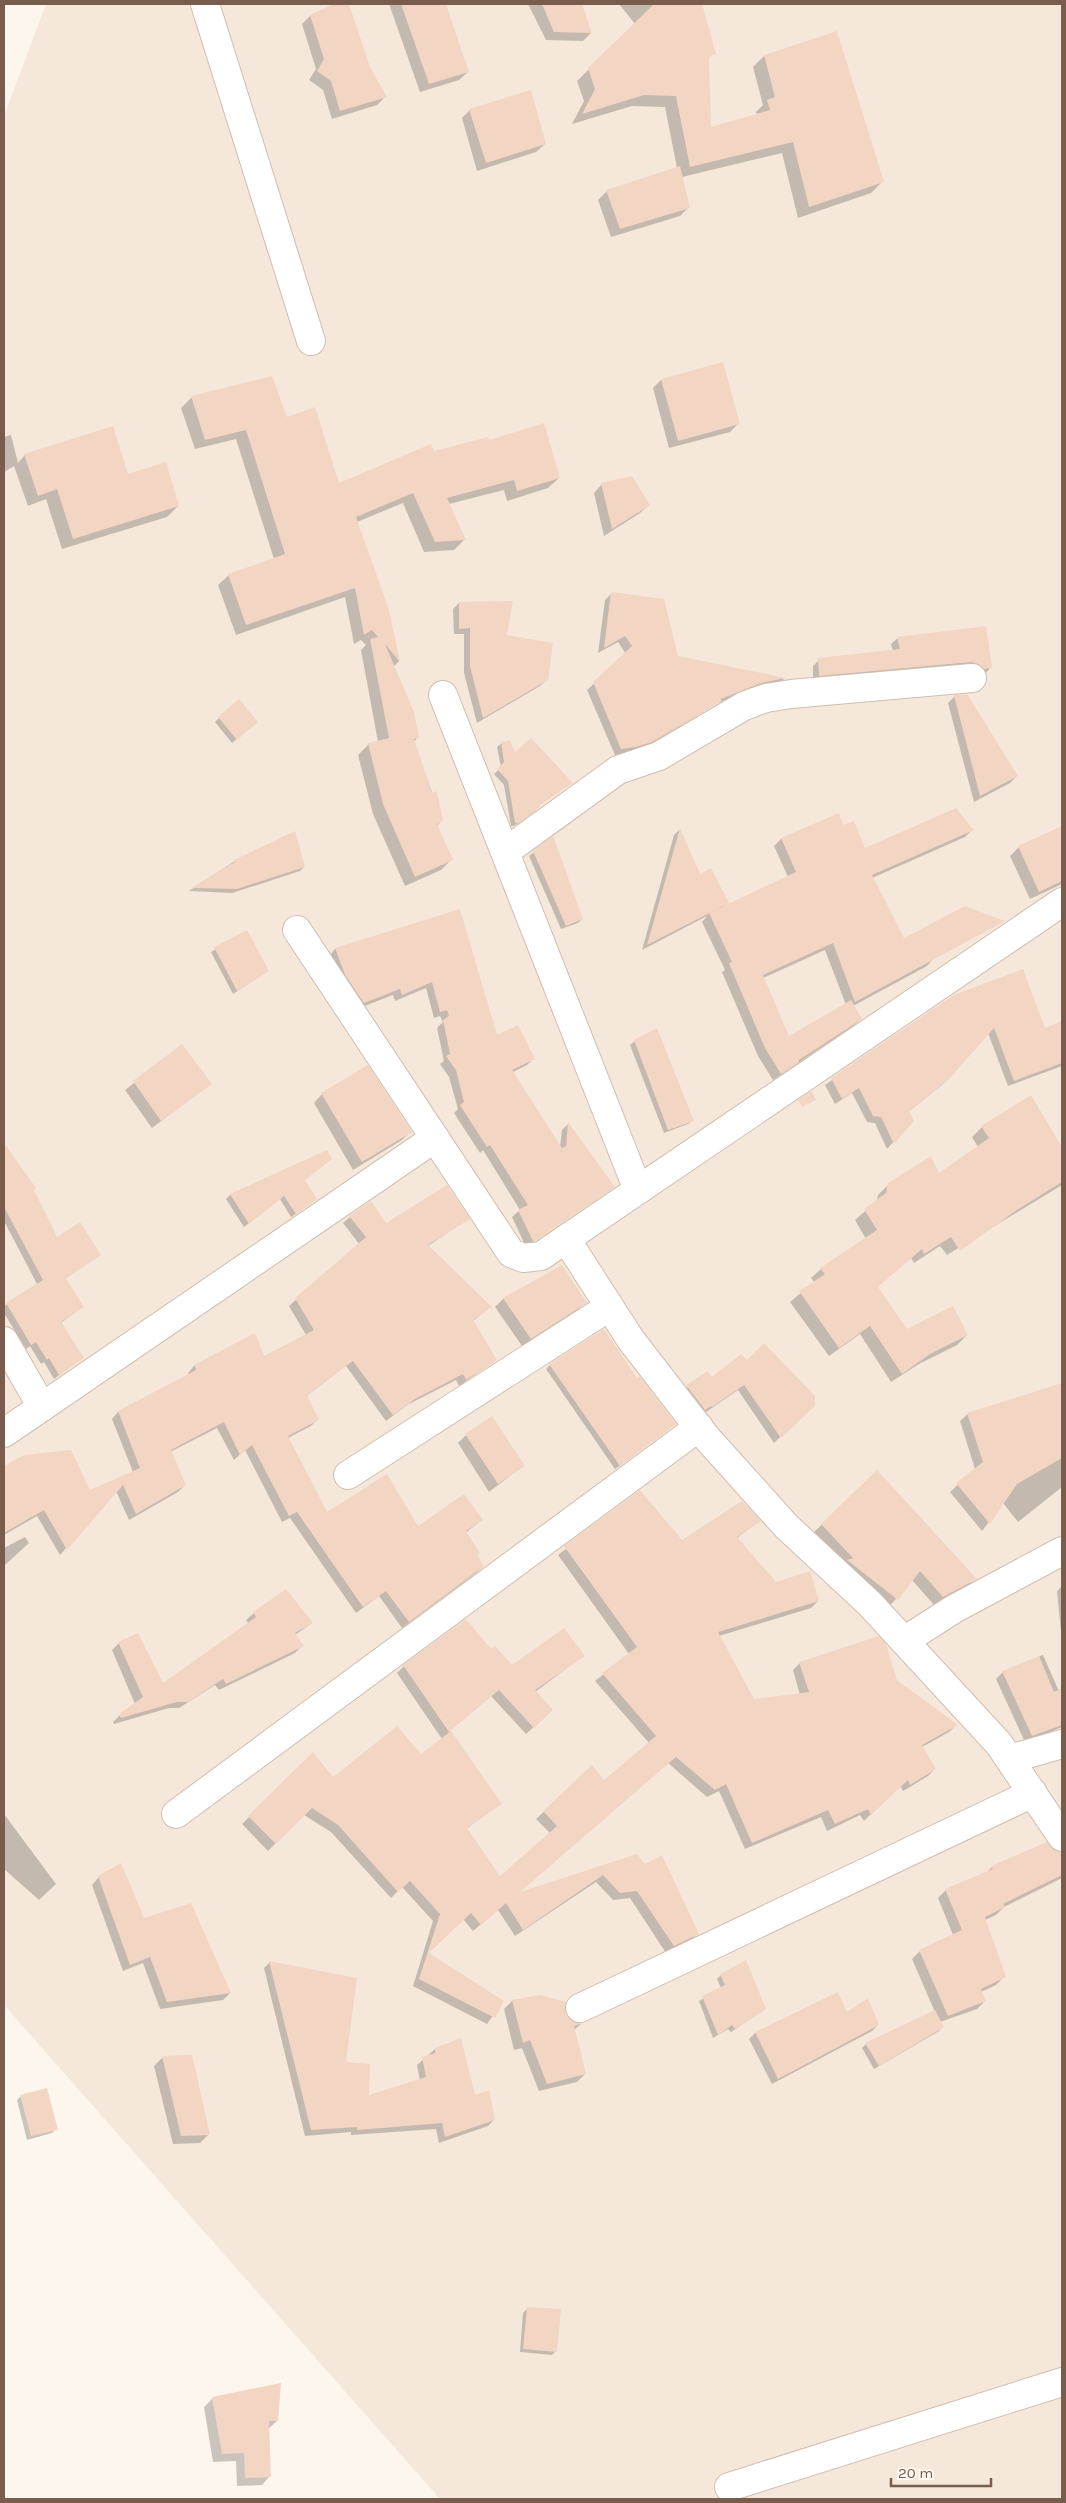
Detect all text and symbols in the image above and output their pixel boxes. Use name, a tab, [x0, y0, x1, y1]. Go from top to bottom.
scale bar	[891, 2456, 991, 2488]
text: 20 m	[898, 2464, 933, 2482]

